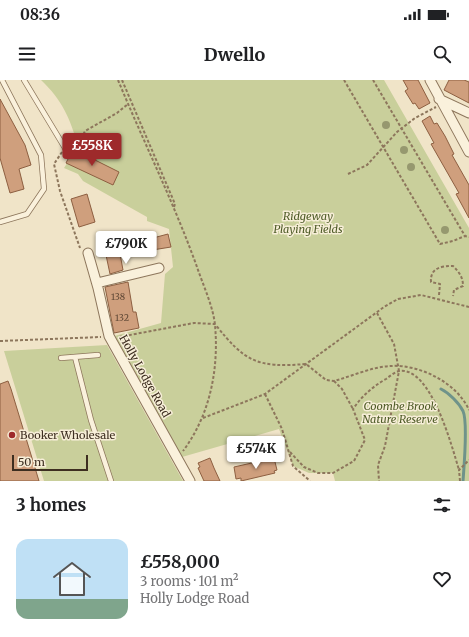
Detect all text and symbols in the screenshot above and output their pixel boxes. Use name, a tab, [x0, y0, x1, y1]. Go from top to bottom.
text: 08:36	[20, 5, 60, 24]
icon: menu	[16, 43, 38, 65]
text: Dwello	[204, 43, 265, 66]
icon: search	[431, 43, 453, 65]
pin: £558K	[64, 133, 120, 167]
text: £558K	[71, 137, 113, 154]
park label: Ridgeway Playing Fields	[273, 209, 343, 236]
pin: £790K	[98, 231, 154, 265]
text: £790K	[105, 235, 147, 252]
house number: 138	[111, 291, 125, 302]
house number: 132	[115, 312, 129, 323]
street label: Holly Lodge Road	[116, 332, 174, 420]
park label: Coombe Brook Nature Reserve	[362, 399, 438, 426]
place label: Booker Wholesale	[20, 428, 116, 442]
marker: Booker Wholesale	[7, 430, 17, 440]
pin: £574K	[228, 436, 284, 470]
text: £574K	[236, 440, 276, 457]
scale bar	[12, 453, 88, 472]
text: 50 m	[18, 455, 45, 469]
text: 3 homes	[16, 494, 86, 516]
icon: filters	[431, 494, 453, 516]
text: £558,000	[140, 551, 220, 573]
icon: home	[48, 555, 96, 603]
icon: heart	[431, 568, 453, 590]
text: 3 rooms · 101 m²	[140, 573, 238, 590]
text: Holly Lodge Road	[140, 590, 249, 607]

